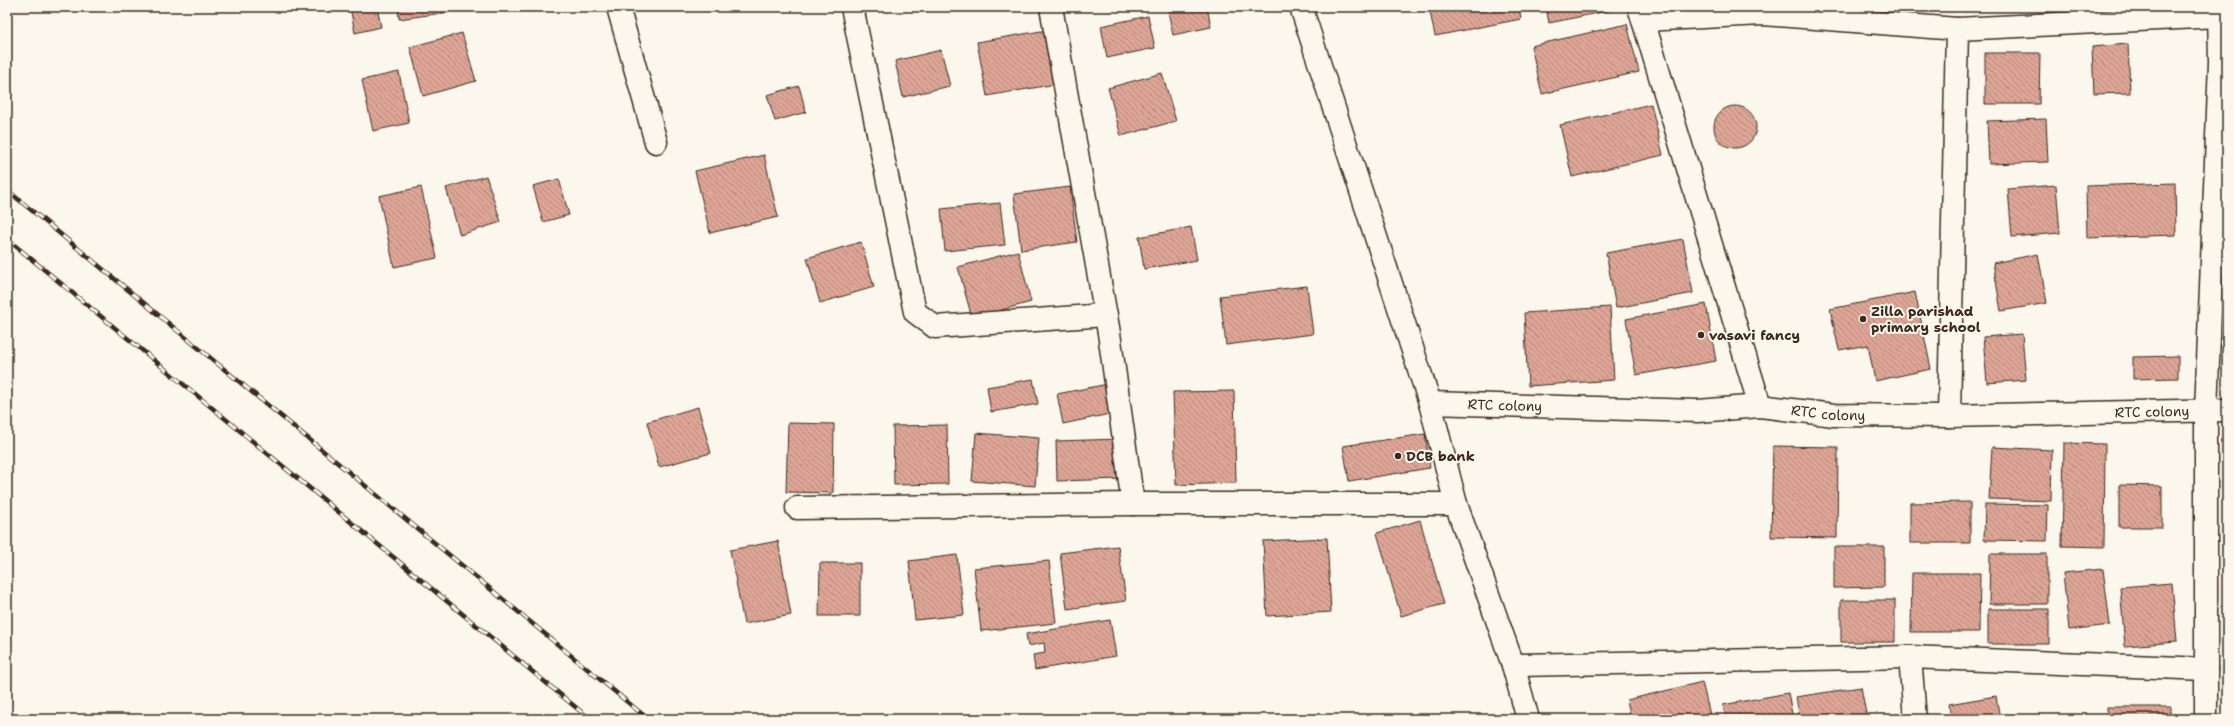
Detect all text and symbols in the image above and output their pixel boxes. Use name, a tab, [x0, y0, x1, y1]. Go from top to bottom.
place label: Zilla parishad primary school	[1871, 302, 1981, 336]
marker: Zilla parishad primary school	[1858, 314, 1868, 324]
place label: vasavi fancy	[1709, 326, 1800, 344]
marker: vasavi fancy	[1696, 330, 1706, 340]
street label: RTC colony	[1467, 395, 1543, 415]
street label: RTC colony	[1790, 401, 1866, 424]
street label: RTC colony	[2115, 402, 2190, 421]
place label: DCB bank	[1406, 447, 1475, 465]
marker: DCB bank	[1393, 451, 1403, 461]

